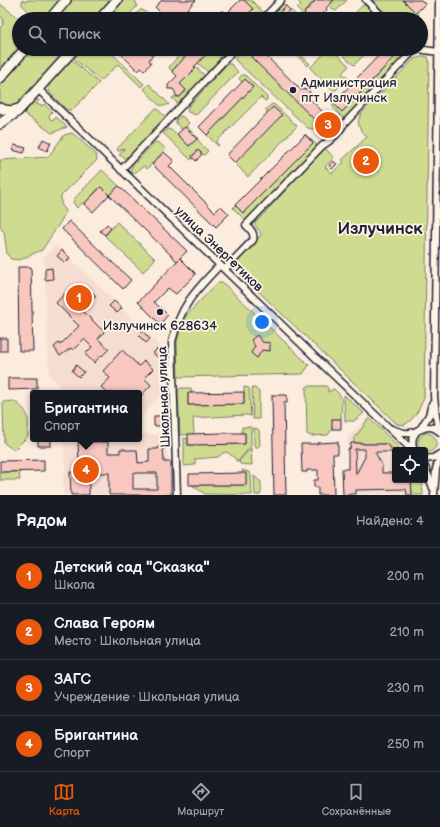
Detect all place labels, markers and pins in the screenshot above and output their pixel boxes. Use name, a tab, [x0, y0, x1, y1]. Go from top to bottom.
place label: Администрация пгт Излучинск	[300, 75, 397, 106]
marker: Администрация пгт Излучинск	[288, 85, 298, 95]
pin: 3	[315, 110, 341, 140]
pin: 2	[353, 146, 379, 176]
pin: 1	[66, 283, 92, 313]
marker: Излучинск 628634	[155, 307, 165, 317]
place label: Излучинск 628634	[103, 318, 217, 334]
pin: 4	[73, 455, 99, 485]

